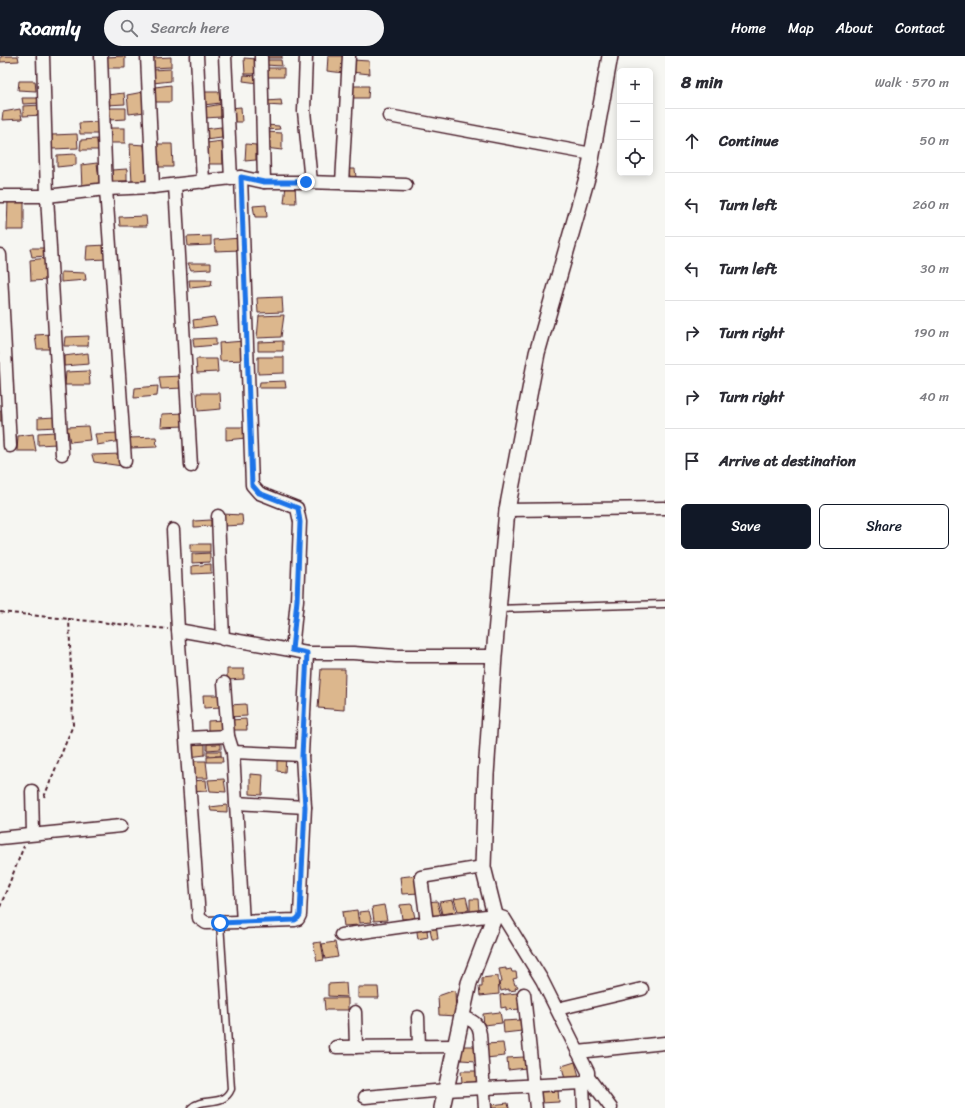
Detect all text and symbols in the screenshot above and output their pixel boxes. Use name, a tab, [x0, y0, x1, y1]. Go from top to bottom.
search box	[104, 10, 384, 46]
text: Roamly	[20, 12, 80, 45]
text: Search here	[150, 15, 229, 41]
text: Home	[731, 16, 766, 41]
text: Map	[788, 16, 814, 41]
text: About	[836, 16, 873, 41]
text: Contact	[895, 16, 945, 41]
icon: search	[118, 17, 140, 39]
text: 8 min	[681, 67, 723, 97]
map controls	[617, 68, 653, 176]
button: +	[617, 68, 653, 104]
text: Walk · 570 m	[875, 71, 949, 94]
button: −	[617, 104, 653, 140]
text: Continue	[719, 128, 779, 154]
text: 50 m	[919, 129, 949, 152]
icon: ahead	[681, 130, 703, 152]
button: locate	[617, 140, 653, 176]
route end	[297, 173, 315, 191]
text: Turn left	[719, 192, 777, 218]
text: 260 m	[913, 193, 949, 216]
icon: left	[681, 194, 703, 216]
text: Turn left	[719, 256, 777, 282]
text: 30 m	[920, 257, 949, 280]
icon: left	[681, 258, 703, 280]
text: Turn right	[719, 320, 784, 346]
text: 190 m	[914, 321, 949, 344]
icon: right	[681, 322, 703, 344]
text: Turn right	[719, 384, 784, 410]
text: 40 m	[919, 385, 949, 408]
icon: right	[681, 386, 703, 408]
text: Arrive at destination	[719, 448, 856, 474]
icon: arrive	[681, 450, 703, 472]
button: Save	[681, 504, 811, 549]
button: Share	[819, 504, 949, 549]
route start	[211, 914, 229, 932]

